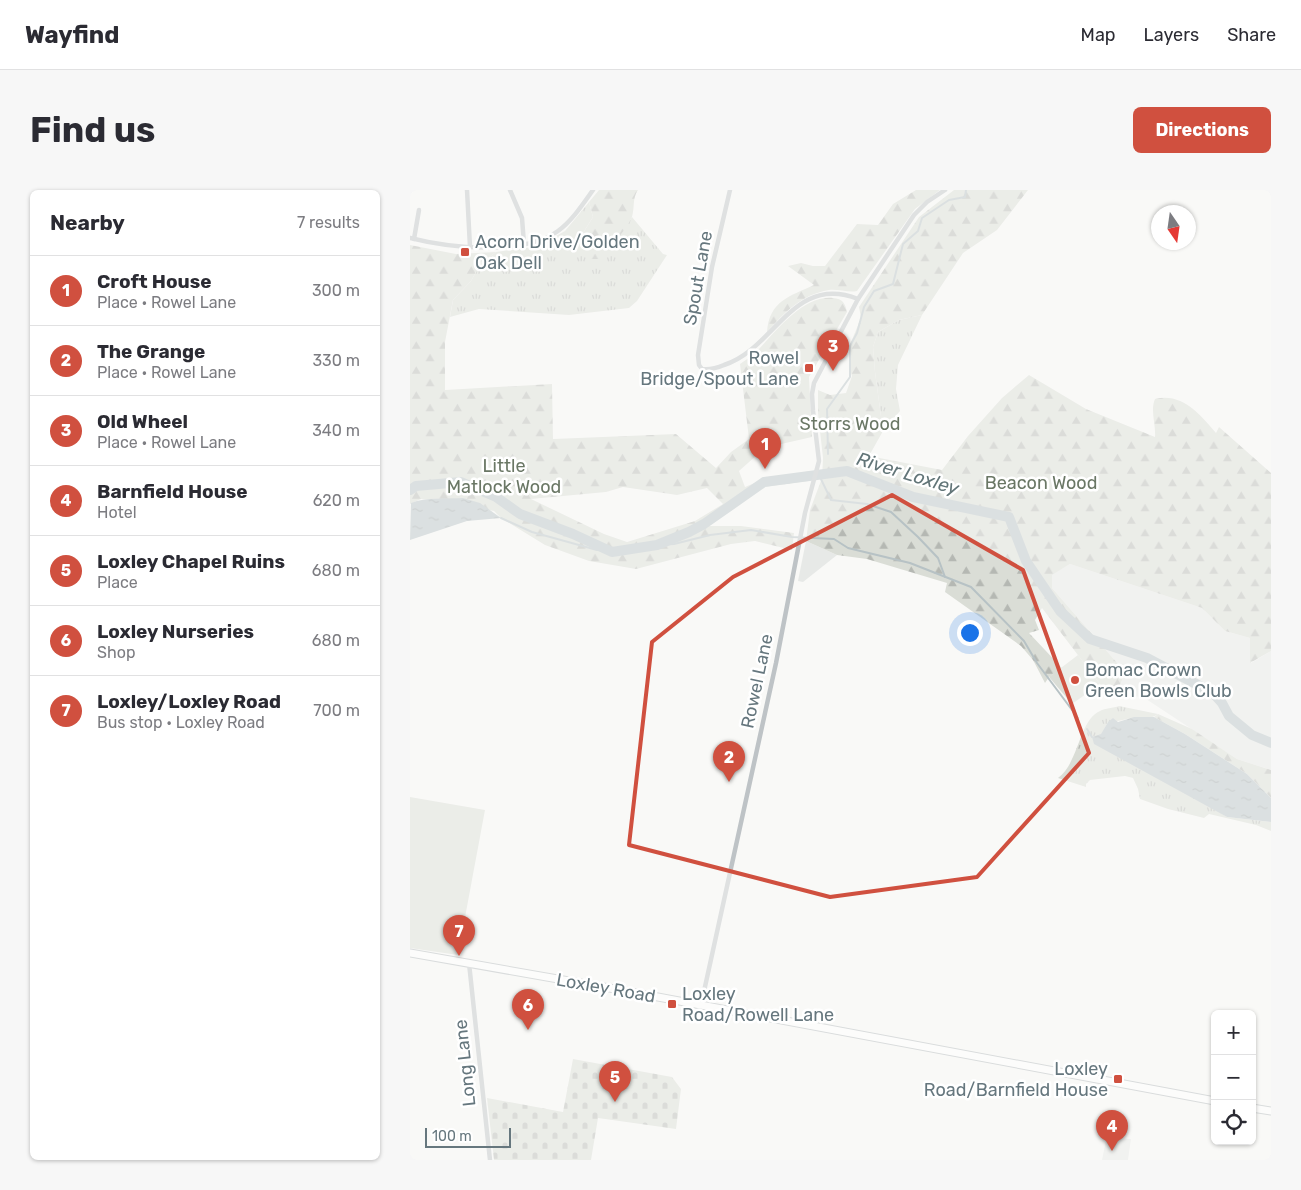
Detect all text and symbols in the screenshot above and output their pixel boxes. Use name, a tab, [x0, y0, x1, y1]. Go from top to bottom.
text: Wayfind	[25, 21, 119, 49]
text: Map	[1081, 24, 1116, 46]
text: Layers	[1144, 24, 1199, 46]
text: Share	[1227, 24, 1276, 46]
button: Directions	[1133, 107, 1271, 153]
text: Find us	[30, 109, 155, 151]
north arrow	[1151, 205, 1196, 250]
text: Nearby	[50, 210, 125, 235]
text: 7 results	[297, 213, 360, 232]
street label: Spout Lane	[679, 229, 717, 327]
place label: Acorn Drive/Golden Oak Dell	[475, 231, 640, 274]
marker: Acorn Drive/Golden Oak Dell	[459, 246, 471, 258]
text: Croft House	[97, 270, 211, 293]
text: 1	[62, 281, 70, 300]
text: 300 m	[312, 281, 360, 300]
text: Place · Rowel Lane	[97, 293, 236, 312]
pin: 3	[817, 330, 849, 371]
text: The Grange	[97, 340, 205, 363]
place label: Rowel Bridge/Spout Lane	[640, 347, 799, 390]
text: 2	[61, 351, 71, 370]
text: 330 m	[312, 351, 360, 370]
marker: Rowel Bridge/Spout Lane	[803, 362, 815, 374]
text: Place · Rowel Lane	[97, 363, 236, 382]
text: Old Wheel	[97, 410, 188, 433]
park label: Storrs Wood	[800, 413, 900, 435]
text: 3	[61, 421, 71, 440]
text: 340 m	[312, 421, 360, 440]
pin: 1	[749, 428, 781, 469]
text: Place · Rowel Lane	[97, 433, 236, 452]
water label: River Loxley	[854, 447, 962, 500]
park label: Little Matlock Wood	[447, 455, 561, 498]
park label: Beacon Wood	[985, 472, 1097, 494]
text: Barnfield House	[97, 480, 248, 503]
text: 4	[61, 491, 71, 510]
text: 620 m	[313, 491, 360, 510]
text: Hotel	[97, 503, 137, 522]
text: Loxley Chapel Ruins	[97, 550, 285, 573]
text: 5	[61, 561, 71, 580]
text: 680 m	[312, 561, 360, 580]
text: Place	[97, 573, 138, 592]
text: Loxley Nurseries	[97, 620, 254, 643]
your location	[957, 620, 983, 646]
text: 6	[61, 631, 71, 650]
text: 680 m	[312, 631, 360, 650]
street label: Rowel Lane	[736, 632, 778, 730]
text: Shop	[97, 643, 135, 662]
place label: Bomac Crown Green Bowls Club	[1085, 659, 1232, 702]
marker: Bomac Crown Green Bowls Club	[1069, 674, 1081, 686]
text: Loxley/Loxley Road	[97, 690, 281, 713]
text: 7	[61, 701, 71, 720]
text: 700 m	[313, 701, 360, 720]
text: Bus stop · Loxley Road	[97, 713, 265, 732]
pin: 2	[713, 741, 745, 782]
pin: 7	[443, 915, 475, 956]
street label: Loxley Road	[555, 968, 657, 1008]
place label: Loxley Road/Rowell Lane	[682, 983, 834, 1026]
pin: 6	[512, 989, 544, 1030]
marker: Loxley Road/Rowell Lane	[666, 998, 678, 1010]
map controls	[1211, 1010, 1256, 1145]
button: +	[1211, 1010, 1256, 1055]
street label: Long Lane	[449, 1018, 481, 1108]
button: −	[1211, 1055, 1256, 1100]
place label: Loxley Road/Barnfield House	[924, 1058, 1108, 1101]
pin: 5	[599, 1061, 631, 1102]
marker: Loxley Road/Barnfield House	[1112, 1073, 1124, 1085]
button: locate	[1211, 1100, 1256, 1145]
pin: 4	[1096, 1110, 1128, 1151]
scale bar	[425, 1125, 511, 1148]
text: 100 m	[432, 1128, 472, 1145]

